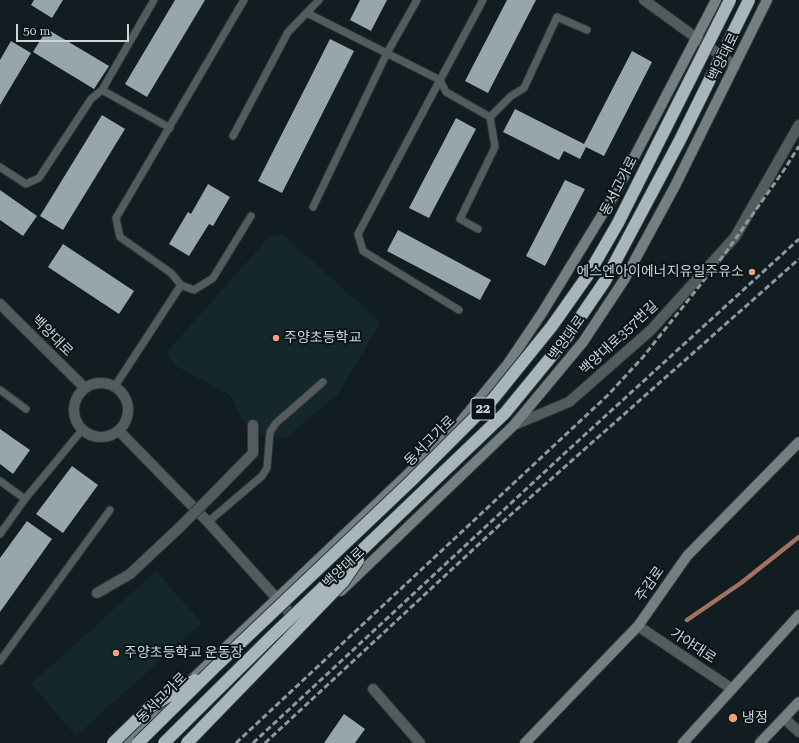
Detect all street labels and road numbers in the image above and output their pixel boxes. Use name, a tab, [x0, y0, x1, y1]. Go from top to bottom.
street label: 백양대로	[705, 30, 743, 84]
street label: 동서고가로	[597, 153, 641, 219]
street label: 백양대로357번길	[576, 297, 662, 379]
street label: 백양대로	[28, 312, 76, 360]
street label: 백양대로	[545, 312, 589, 364]
road number: 22	[471, 398, 495, 420]
street label: 동서고가로	[401, 412, 459, 470]
street label: 백양대로	[320, 544, 368, 592]
street label: 주감로	[632, 563, 668, 605]
street label: 가야대로	[667, 625, 719, 667]
street label: 동서고가로	[133, 669, 191, 727]

